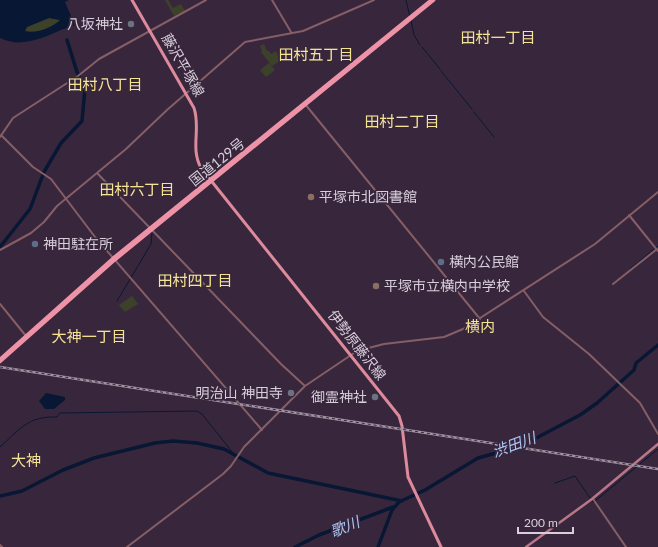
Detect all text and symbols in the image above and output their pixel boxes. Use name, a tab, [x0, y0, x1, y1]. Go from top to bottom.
place label: 八坂神社	[67, 15, 123, 32]
marker: 八坂神社	[126, 19, 136, 29]
district label: 田村一丁目	[460, 28, 536, 46]
street label: 藤沢平塚線	[159, 30, 208, 99]
district label: 田村五丁目	[278, 45, 354, 63]
district label: 田村八丁目	[67, 75, 143, 93]
district label: 田村二丁目	[364, 112, 440, 130]
street label: 国道129号	[186, 134, 248, 189]
district label: 田村六丁目	[99, 180, 175, 198]
place label: 平塚市北図書館	[319, 188, 417, 205]
marker: 平塚市北図書館	[306, 192, 316, 202]
place label: 神田駐在所	[43, 235, 113, 252]
marker: 神田駐在所	[30, 239, 40, 249]
place label: 横内公民館	[449, 253, 519, 270]
marker: 横内公民館	[436, 257, 446, 267]
district label: 田村四丁目	[157, 271, 233, 289]
place label: 平塚市立横内中学校	[384, 277, 510, 294]
marker: 平塚市立横内中学校	[371, 281, 381, 291]
street label: 伊勢原藤沢線	[325, 306, 390, 383]
district label: 横内	[465, 317, 495, 335]
district label: 大神一丁目	[51, 327, 127, 345]
place label: 明治山 神田寺	[195, 384, 283, 401]
marker: 明治山 神田寺	[286, 388, 296, 398]
place label: 御霊神社	[311, 388, 367, 405]
marker: 御霊神社	[370, 392, 380, 402]
water label: 渋田川	[489, 427, 540, 460]
district label: 大神	[11, 451, 41, 469]
scale bar	[518, 509, 573, 535]
water label: 歌川	[327, 511, 364, 540]
text: 200 m	[524, 515, 558, 530]

